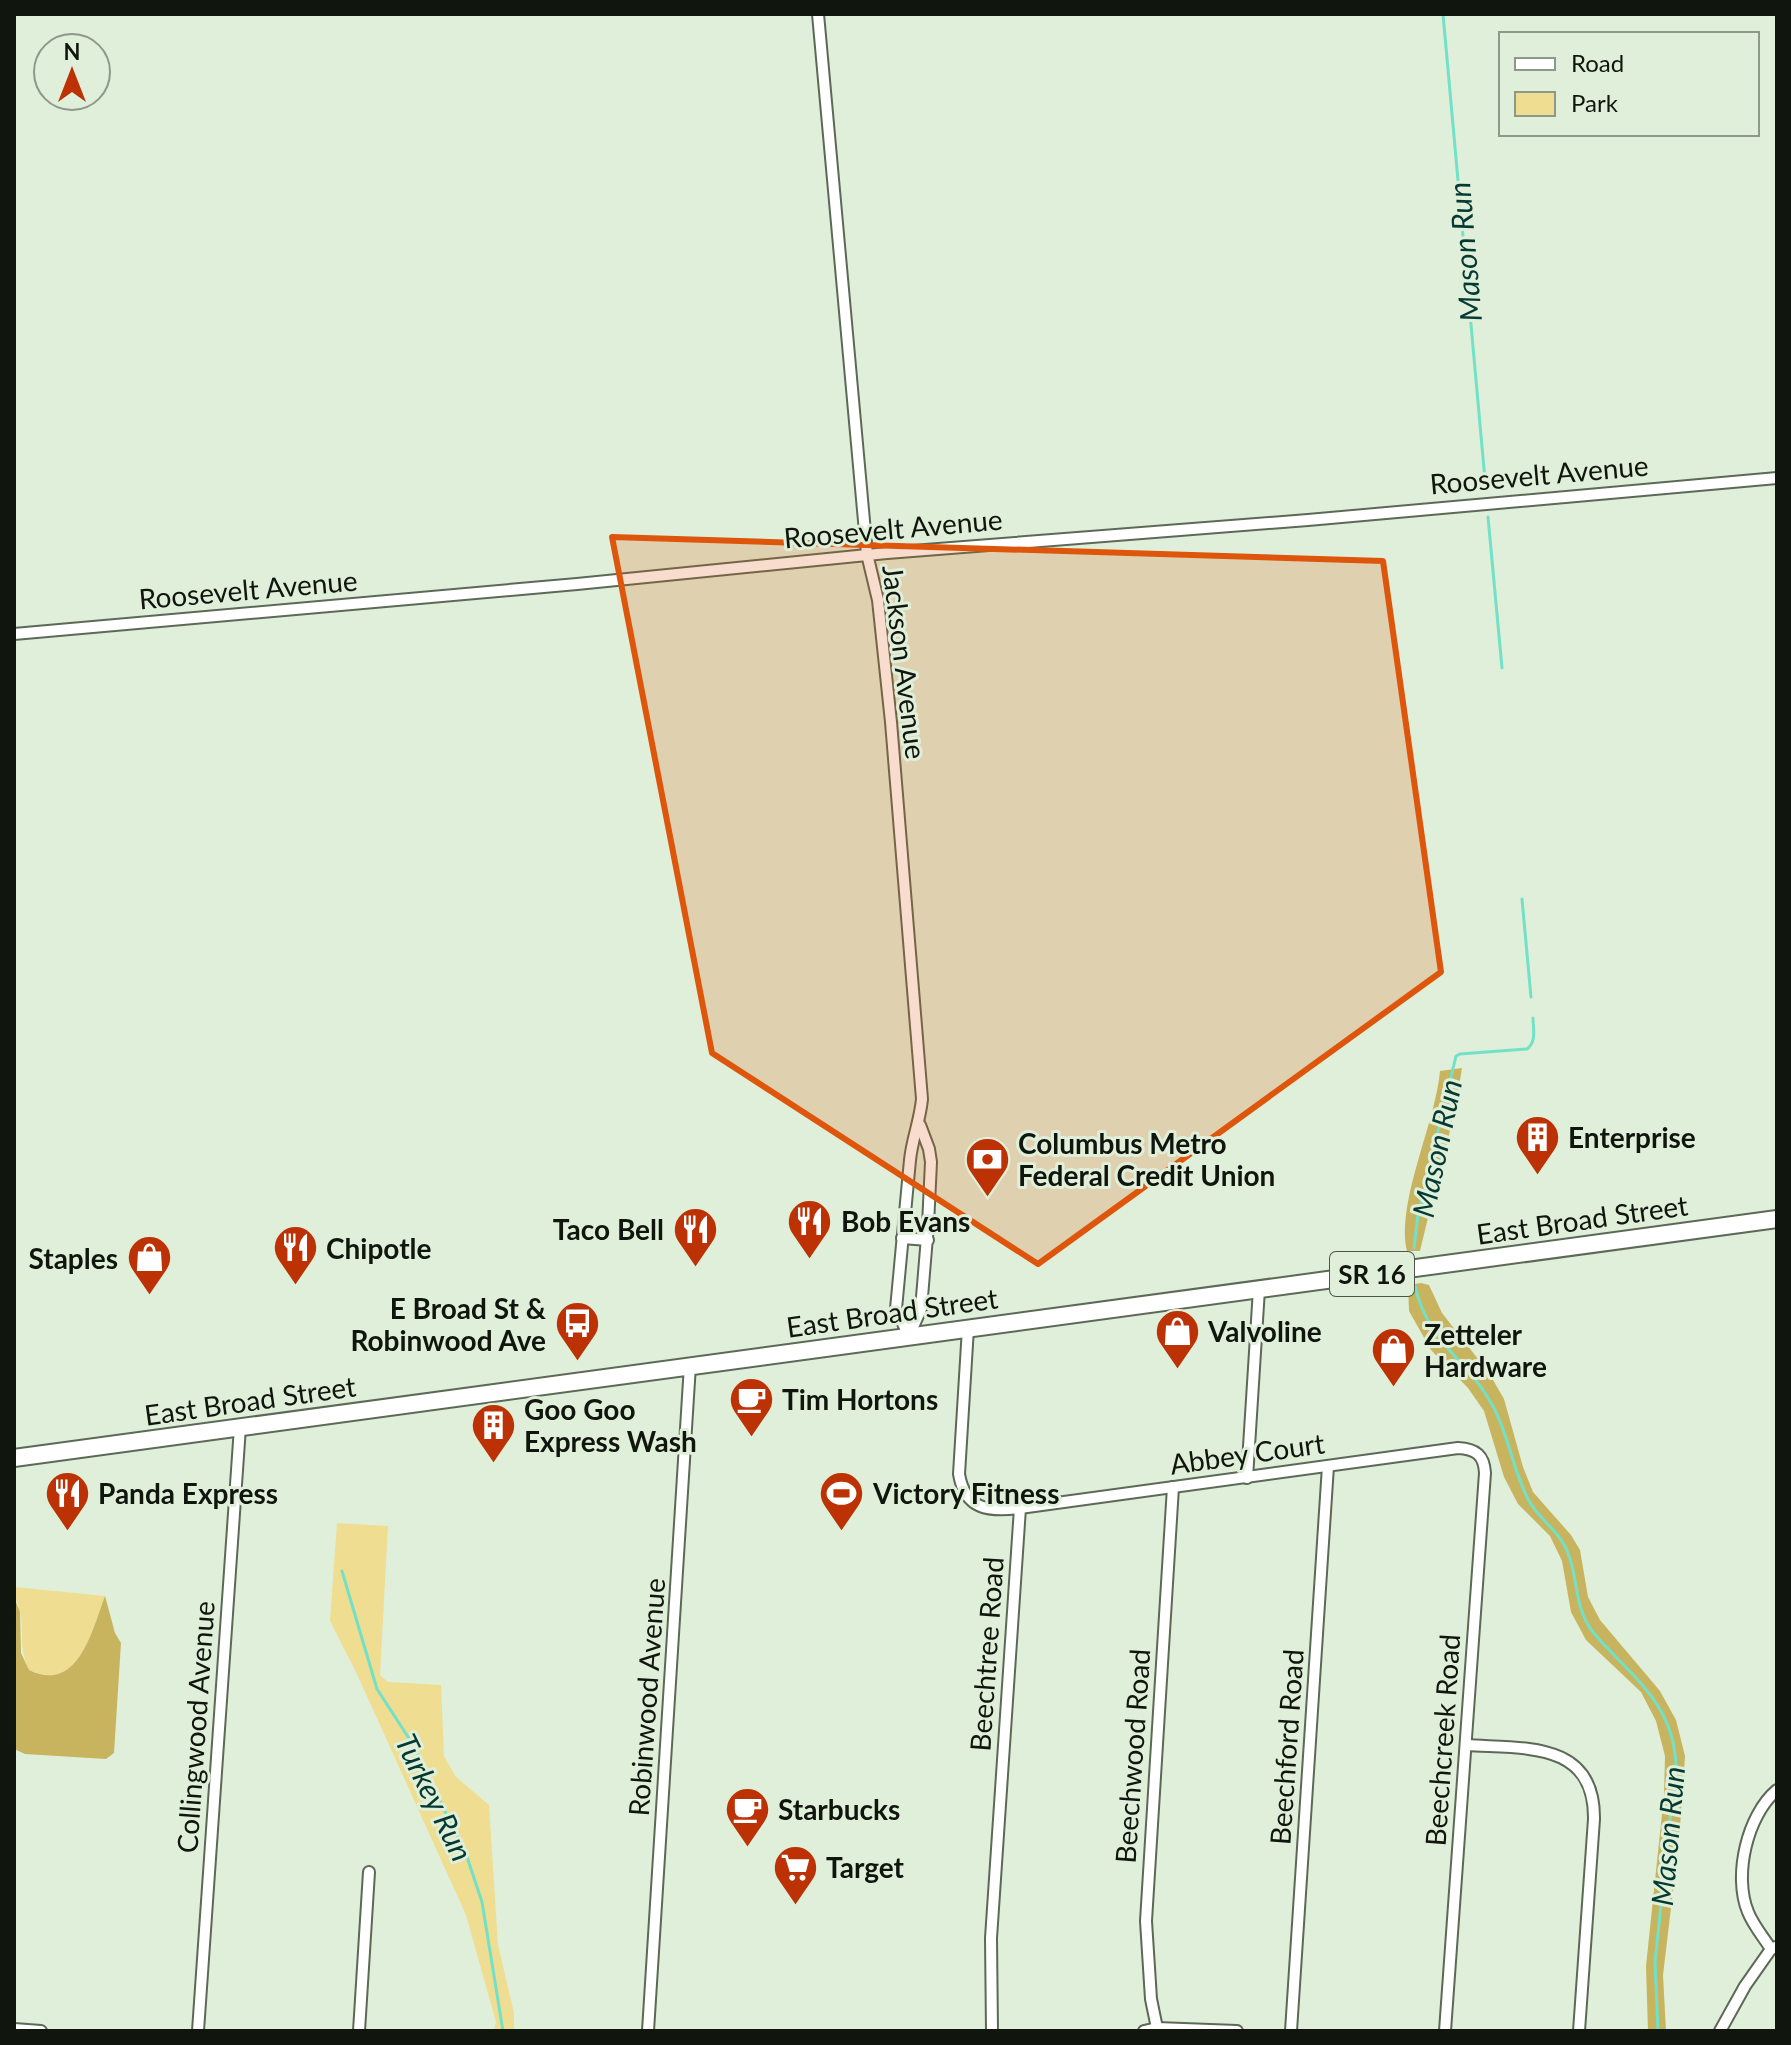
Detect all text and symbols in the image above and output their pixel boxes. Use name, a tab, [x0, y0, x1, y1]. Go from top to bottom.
north arrow	[32, 32, 112, 112]
legend	[1499, 32, 1759, 136]
text: N	[64, 38, 80, 65]
text: Road	[1571, 48, 1624, 77]
text: Park	[1571, 88, 1619, 117]
water label: Mason Run	[1440, 181, 1488, 323]
street label: Roosevelt Avenue	[1428, 448, 1650, 500]
street label: Roosevelt Avenue	[782, 502, 1004, 554]
street label: Roosevelt Avenue	[137, 563, 359, 615]
street label: Jackson Avenue	[876, 563, 934, 761]
water label: Mason Run	[1404, 1076, 1468, 1220]
building icon: Enterprise	[1513, 1113, 1561, 1176]
place label: Enterprise	[1568, 1120, 1696, 1154]
place label: Columbus Metro Federal Credit Union	[1018, 1126, 1275, 1192]
bank icon: Columbus Metro Federal Credit Union	[963, 1135, 1011, 1198]
street label: East Broad Street	[1474, 1187, 1690, 1251]
restaurant icon: Bob Evans	[786, 1197, 834, 1260]
place label: Bob Evans	[841, 1204, 970, 1238]
restaurant icon: Taco Bell	[671, 1205, 719, 1268]
place label: Taco Bell	[553, 1212, 664, 1246]
restaurant icon: Chipotle	[271, 1224, 319, 1287]
place label: Chipotle	[326, 1231, 432, 1265]
shop icon: Staples	[125, 1234, 173, 1297]
place label: Staples	[29, 1241, 118, 1275]
road number: SR 16	[1330, 1252, 1414, 1296]
street label: East Broad Street	[784, 1280, 1000, 1344]
place label: E Broad St & Robinwood Ave	[350, 1291, 547, 1357]
bus stop icon: E Broad St & Robinwood Ave	[553, 1300, 601, 1363]
shop icon: Valvoline	[1153, 1307, 1201, 1370]
place label: Valvoline	[1207, 1314, 1322, 1348]
place label: Zetteler Hardware	[1424, 1317, 1547, 1383]
shop icon: Zetteler Hardware	[1369, 1326, 1417, 1389]
street label: East Broad Street	[142, 1368, 358, 1432]
cafe icon: Tim Hortons	[727, 1375, 775, 1438]
place label: Tim Hortons	[782, 1382, 938, 1416]
place label: Goo Goo Express Wash	[524, 1392, 697, 1458]
building icon: Goo Goo Express Wash	[469, 1401, 517, 1464]
street label: Abbey Court	[1168, 1425, 1326, 1481]
restaurant icon: Panda Express	[43, 1469, 91, 1532]
sports icon: Victory Fitness	[818, 1469, 866, 1532]
place label: Panda Express	[98, 1476, 278, 1510]
place label: Victory Fitness	[872, 1476, 1059, 1510]
street label: Beechtree Road	[962, 1556, 1010, 1752]
street label: Robinwood Avenue	[621, 1577, 671, 1817]
street label: Collingwood Avenue	[169, 1600, 221, 1854]
street label: Beechcreek Road	[1418, 1633, 1466, 1847]
street label: Beechwood Road	[1108, 1648, 1156, 1864]
street label: Beechford Road	[1262, 1648, 1310, 1846]
water label: Turkey Run	[389, 1728, 481, 1866]
water label: Mason Run	[1643, 1765, 1691, 1907]
cafe icon: Starbucks	[723, 1785, 771, 1848]
place label: Starbucks	[778, 1792, 900, 1826]
supermarket icon: Target	[771, 1843, 819, 1906]
place label: Target	[826, 1850, 905, 1884]

